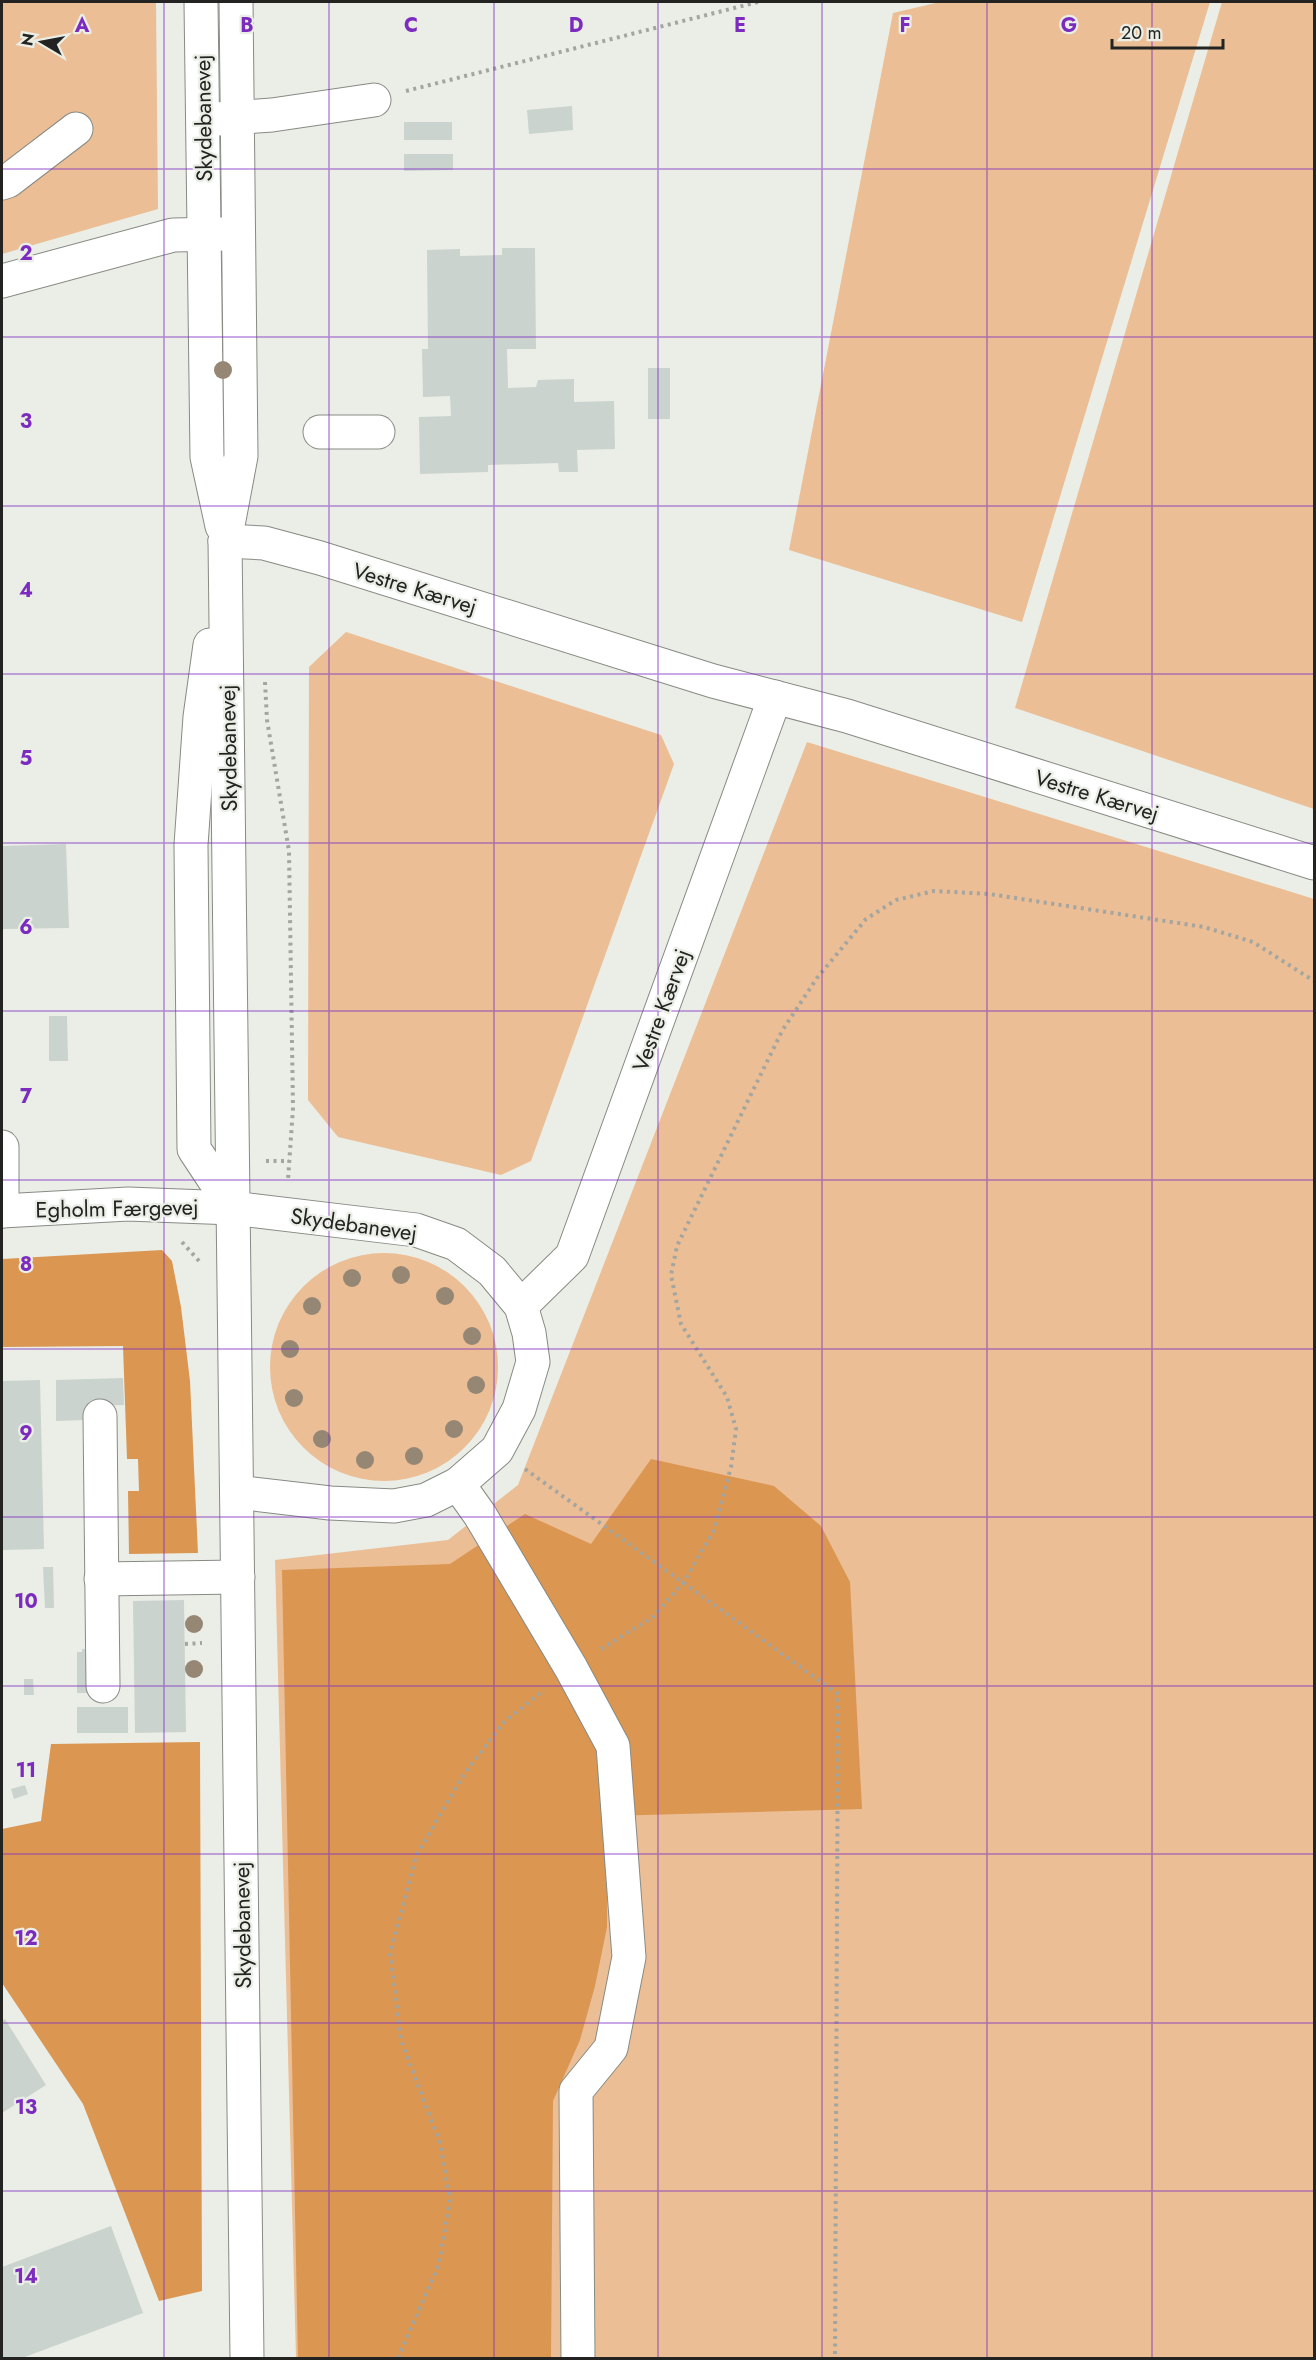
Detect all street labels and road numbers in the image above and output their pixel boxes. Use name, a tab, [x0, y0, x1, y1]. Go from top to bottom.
street label: Skydebanevej	[186, 54, 220, 182]
street label: Vestre Kærvej	[349, 554, 481, 622]
street label: Skydebanevej	[211, 684, 245, 812]
street label: Vestre Kærvej	[1031, 761, 1163, 829]
street label: Vestre Kærvej	[624, 944, 698, 1076]
street label: Egholm Færgevej	[35, 1191, 199, 1225]
street label: Skydebanevej	[289, 1199, 419, 1249]
street label: Skydebanevej	[225, 1861, 259, 1989]

